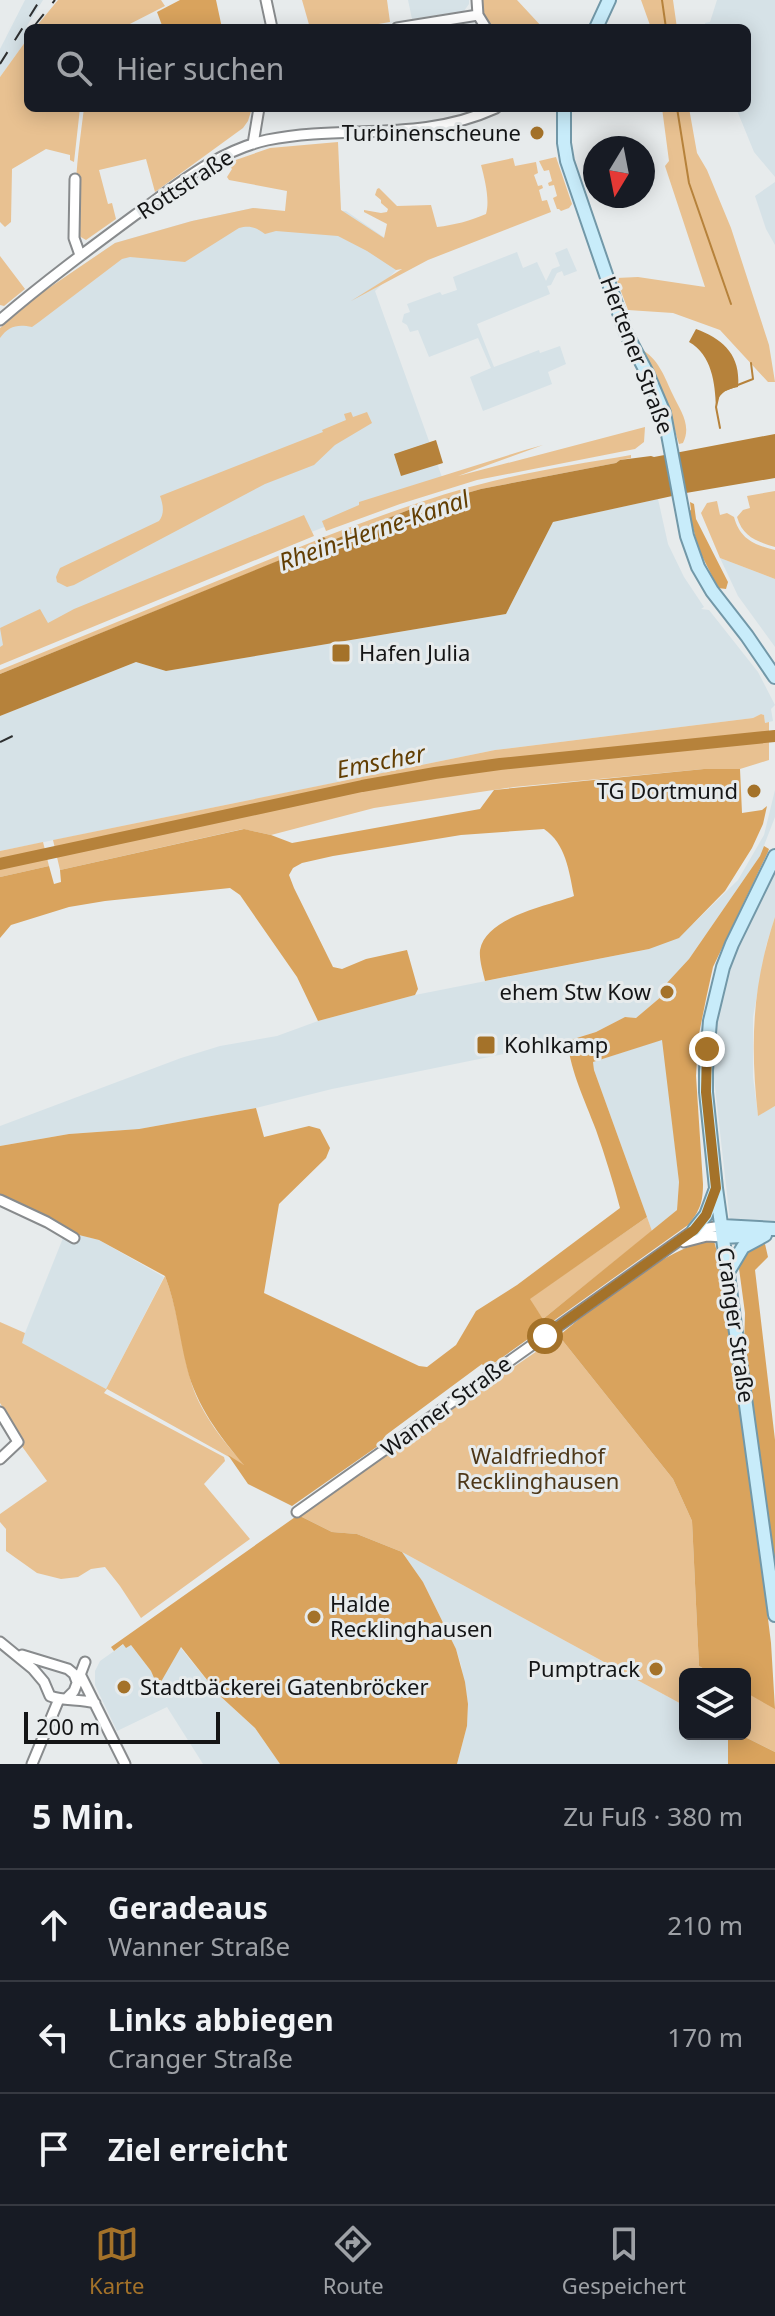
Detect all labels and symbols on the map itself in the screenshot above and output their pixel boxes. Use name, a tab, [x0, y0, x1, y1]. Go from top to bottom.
place label: Turbinenscheune	[342, 117, 521, 147]
marker: Turbinenscheune	[528, 124, 546, 142]
north arrow	[583, 136, 655, 208]
street label: Rottstraße	[131, 141, 238, 225]
street label: Hertener Straße	[594, 272, 682, 438]
water label: Rhein-Herne-Kanal	[274, 481, 474, 578]
place label: Hafen Julia	[359, 637, 470, 667]
marker: Hafen Julia	[330, 642, 352, 664]
water label: Emscher	[333, 735, 429, 785]
place label: TG Dortmund	[597, 775, 738, 805]
marker: TG Dortmund	[745, 782, 763, 800]
place label: ehem Stw Kow	[499, 976, 652, 1006]
marker: ehem Stw Kow	[658, 983, 676, 1001]
place label: Kohlkamp	[504, 1029, 608, 1059]
route end	[689, 1031, 725, 1067]
marker: Kohlkamp	[475, 1034, 497, 1056]
street label: Cranger Straße	[711, 1245, 763, 1404]
route start	[527, 1318, 563, 1354]
street label: Wanner Straße	[374, 1348, 517, 1463]
park label: Waldfriedhof Recklinghausen	[457, 1440, 619, 1495]
place label: Halde Recklinghausen	[330, 1588, 493, 1643]
marker: Halde Recklinghausen	[305, 1608, 323, 1626]
place label: Pumptrack	[528, 1653, 640, 1683]
marker: Pumptrack	[647, 1660, 665, 1678]
place label: Stadtbäckerei Gatenbröcker	[140, 1671, 428, 1701]
marker: Stadtbäckerei Gatenbröcker	[115, 1678, 133, 1696]
scale bar	[24, 1708, 220, 1744]

